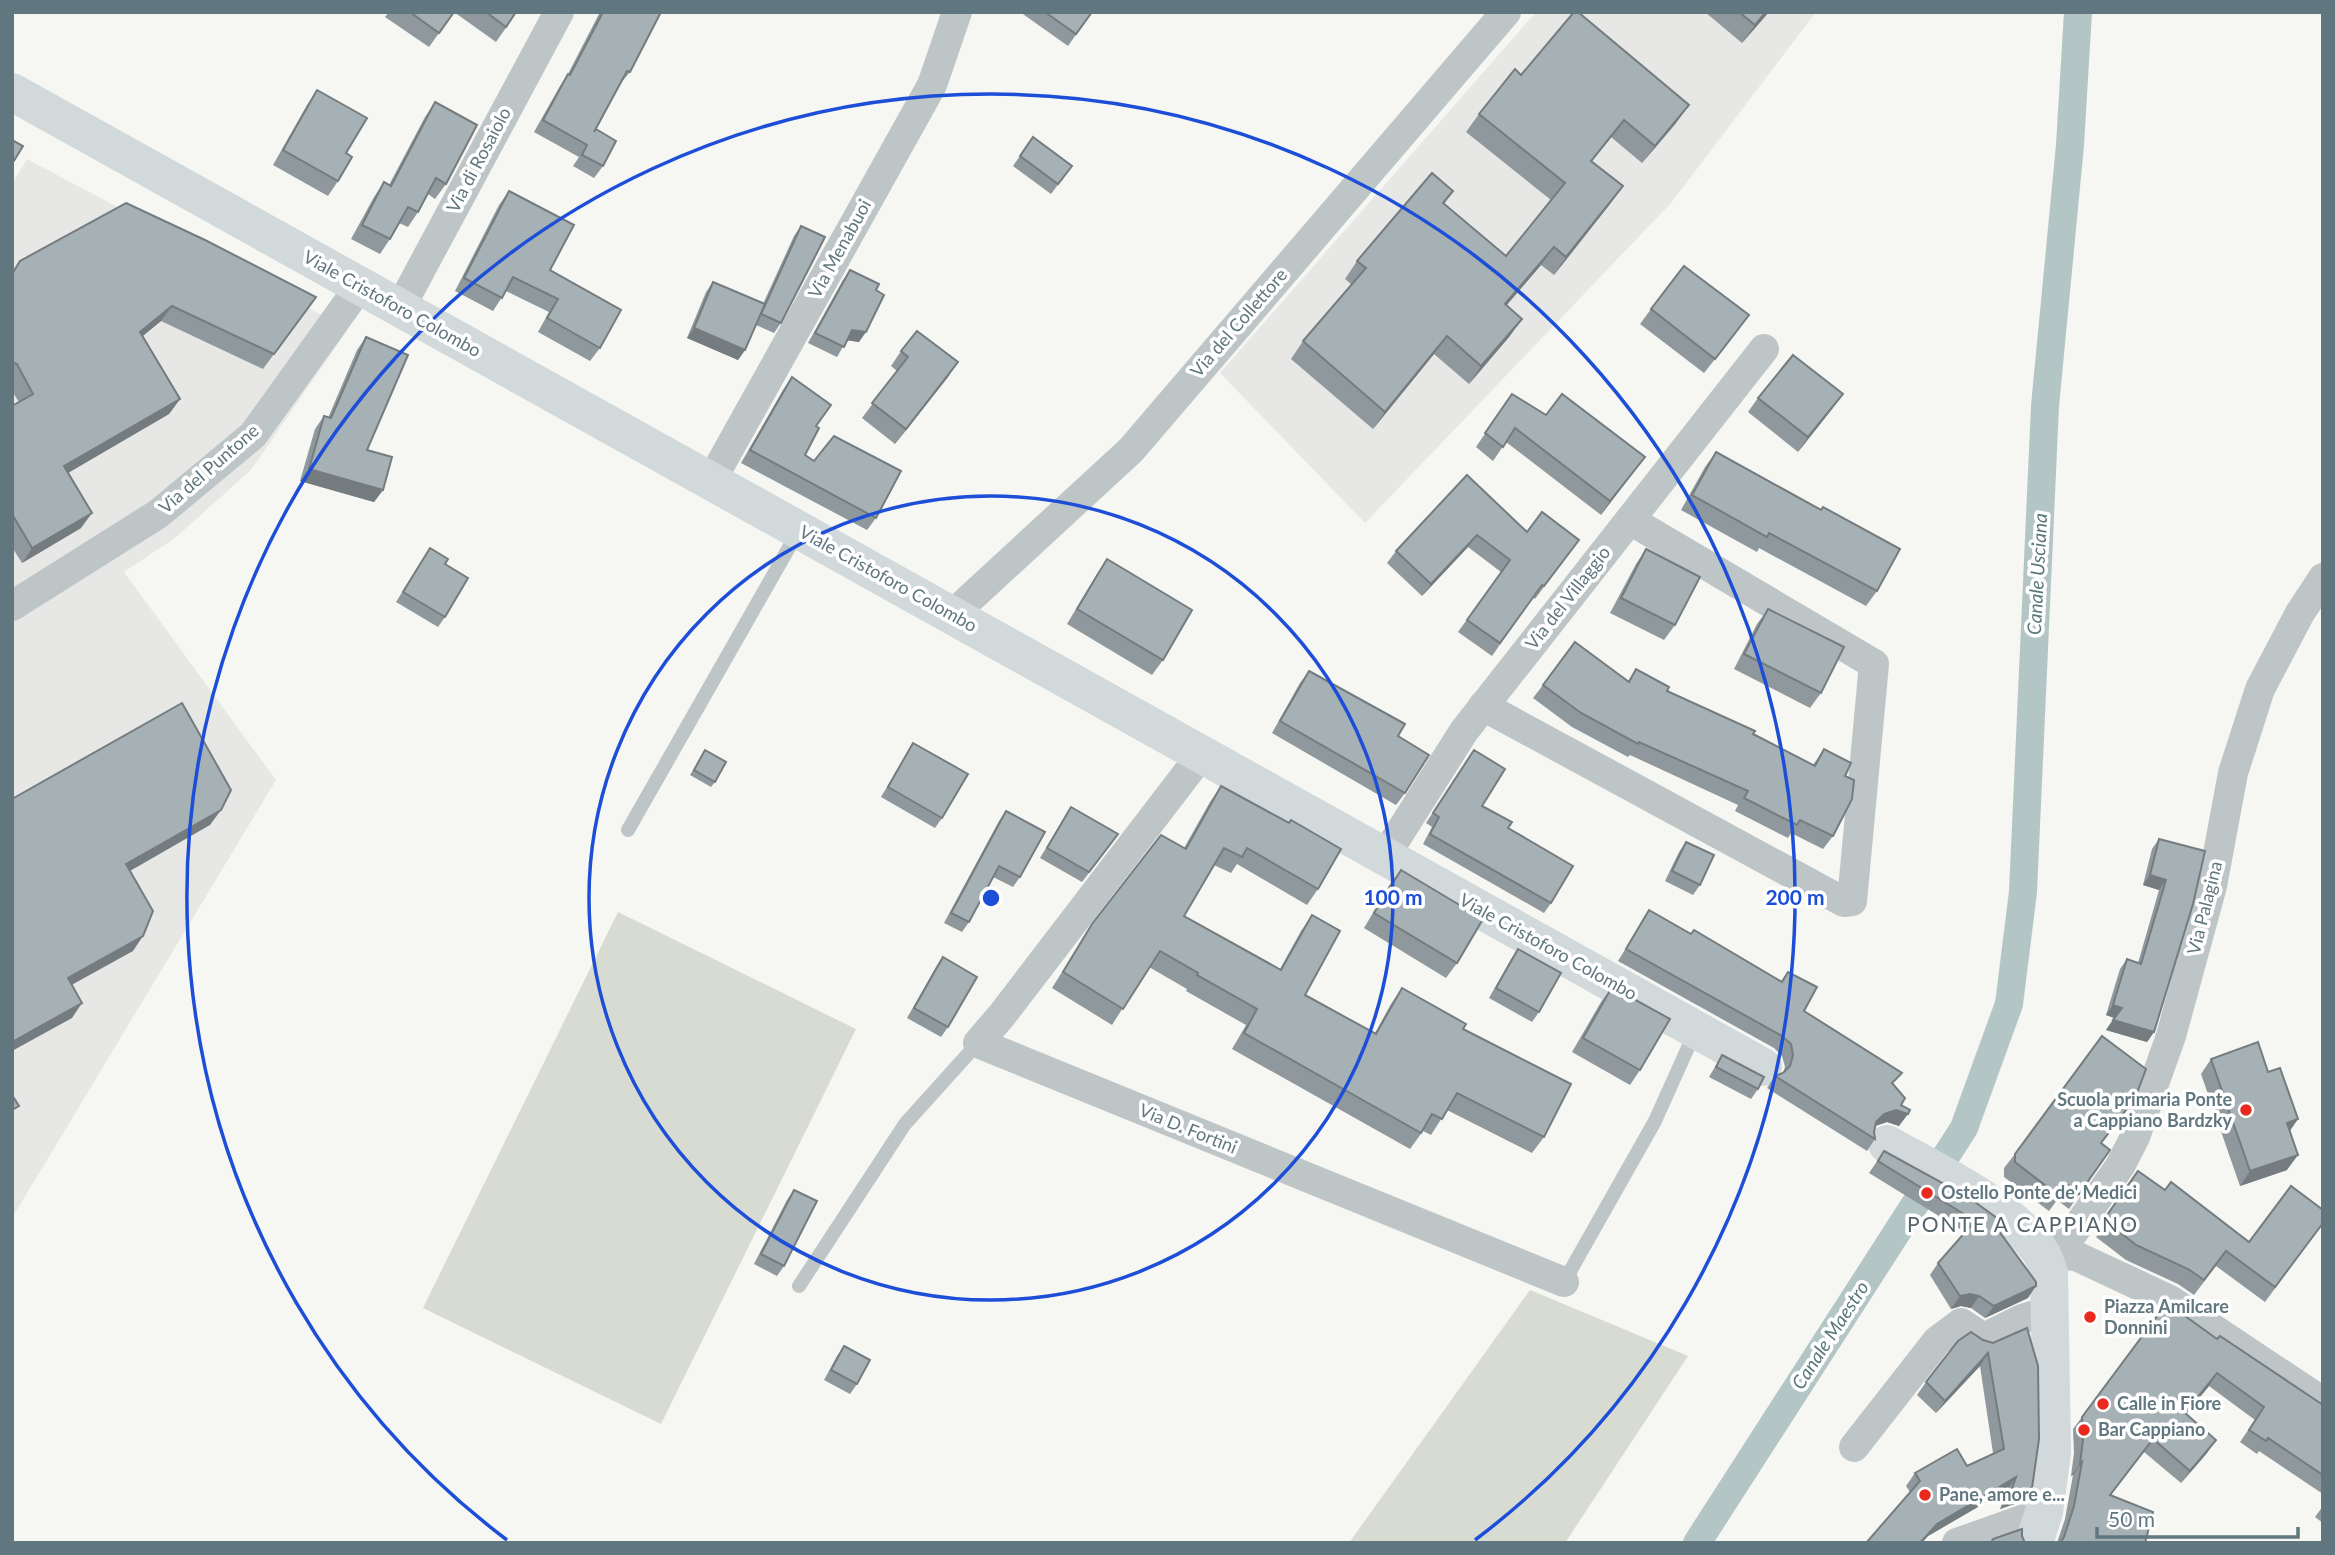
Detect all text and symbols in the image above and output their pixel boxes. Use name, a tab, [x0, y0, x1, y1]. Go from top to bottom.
street label: Via di Rosaiolo	[441, 103, 515, 216]
street label: Via Menabuoi	[803, 195, 875, 302]
street label: Viale Cristoforo Colombo	[300, 245, 485, 361]
street label: Via del Collettore	[1185, 264, 1291, 381]
street label: Via del Puntone	[154, 419, 263, 518]
water label: Canale Usciana	[2022, 513, 2051, 635]
street label: Viale Cristoforo Colombo	[796, 520, 981, 636]
street label: Via del Villaggio	[1520, 541, 1614, 653]
street label: Via Palagina	[2182, 859, 2226, 957]
text: 100 m	[1363, 884, 1423, 909]
text: 200 m	[1765, 884, 1825, 909]
centre of rings	[979, 886, 1003, 910]
street label: Viale Cristoforo Colombo	[1456, 888, 1641, 1004]
place label: Scuola primaria Ponte a Cappiano Bardzky	[2057, 1088, 2232, 1131]
street label: Via D. Fortini	[1136, 1098, 1241, 1158]
marker: Scuola primaria Ponte a Cappiano Bardzky	[2238, 1102, 2254, 1118]
place label: Ostello Ponte de' Medici	[1941, 1181, 2137, 1203]
marker: Ostello Ponte de' Medici	[1919, 1185, 1935, 1201]
district label: PONTE A CAPPIANO	[1907, 1211, 2139, 1236]
water label: Canale Maestro	[1786, 1276, 1873, 1393]
place label: Piazza Amilcare Donnini	[2104, 1295, 2229, 1338]
marker: Piazza Amilcare Donnini	[2082, 1309, 2098, 1325]
place label: Calle in Fiore	[2117, 1392, 2222, 1414]
marker: Calle in Fiore	[2095, 1396, 2111, 1412]
place label: Bar Cappiano	[2098, 1418, 2205, 1440]
marker: Bar Cappiano	[2076, 1422, 2092, 1438]
place label: Pane, amore e...	[1939, 1483, 2065, 1505]
marker: Pane, amore e...	[1917, 1487, 1933, 1503]
scale bar	[2097, 1496, 2298, 1540]
text: 50 m	[2108, 1506, 2155, 1531]

